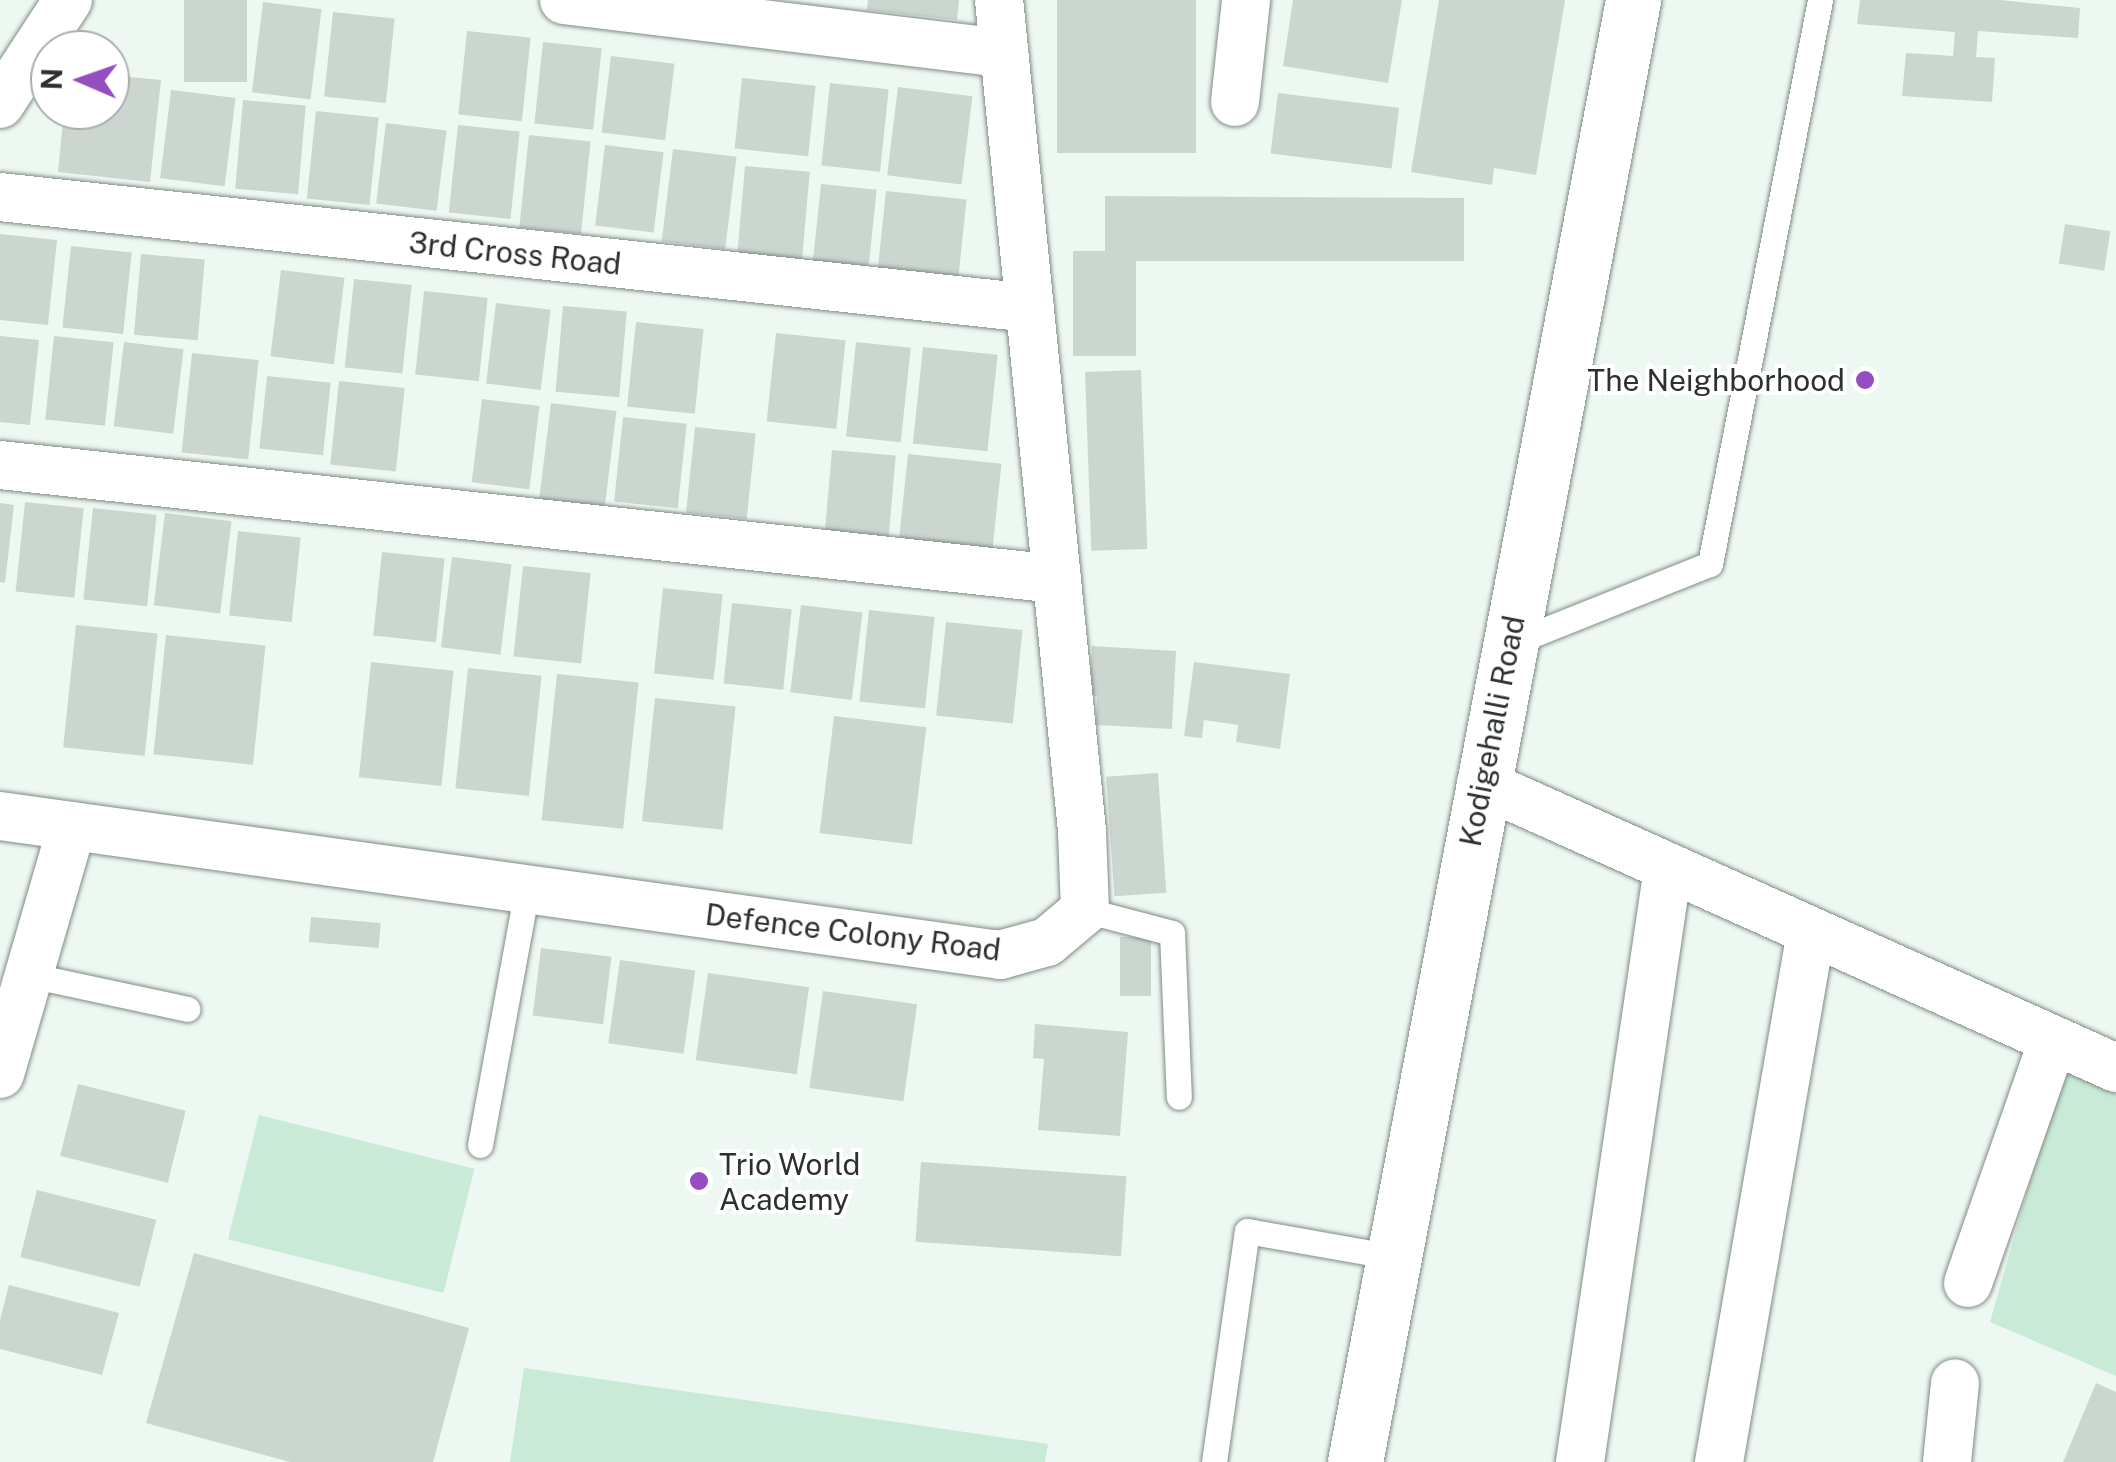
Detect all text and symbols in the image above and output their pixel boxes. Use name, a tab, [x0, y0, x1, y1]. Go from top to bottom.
north arrow	[30, 30, 130, 130]
text: N	[35, 67, 68, 91]
street label: 3rd Cross Road	[407, 224, 623, 282]
place label: The Neighborhood	[1587, 362, 1845, 398]
marker: The Neighborhood	[1854, 369, 1876, 391]
street label: Kodigehalli Road	[1452, 613, 1532, 849]
street label: Defence Colony Road	[703, 896, 1003, 968]
place label: Trio World Academy	[719, 1146, 861, 1216]
marker: Trio World Academy	[688, 1170, 710, 1192]

